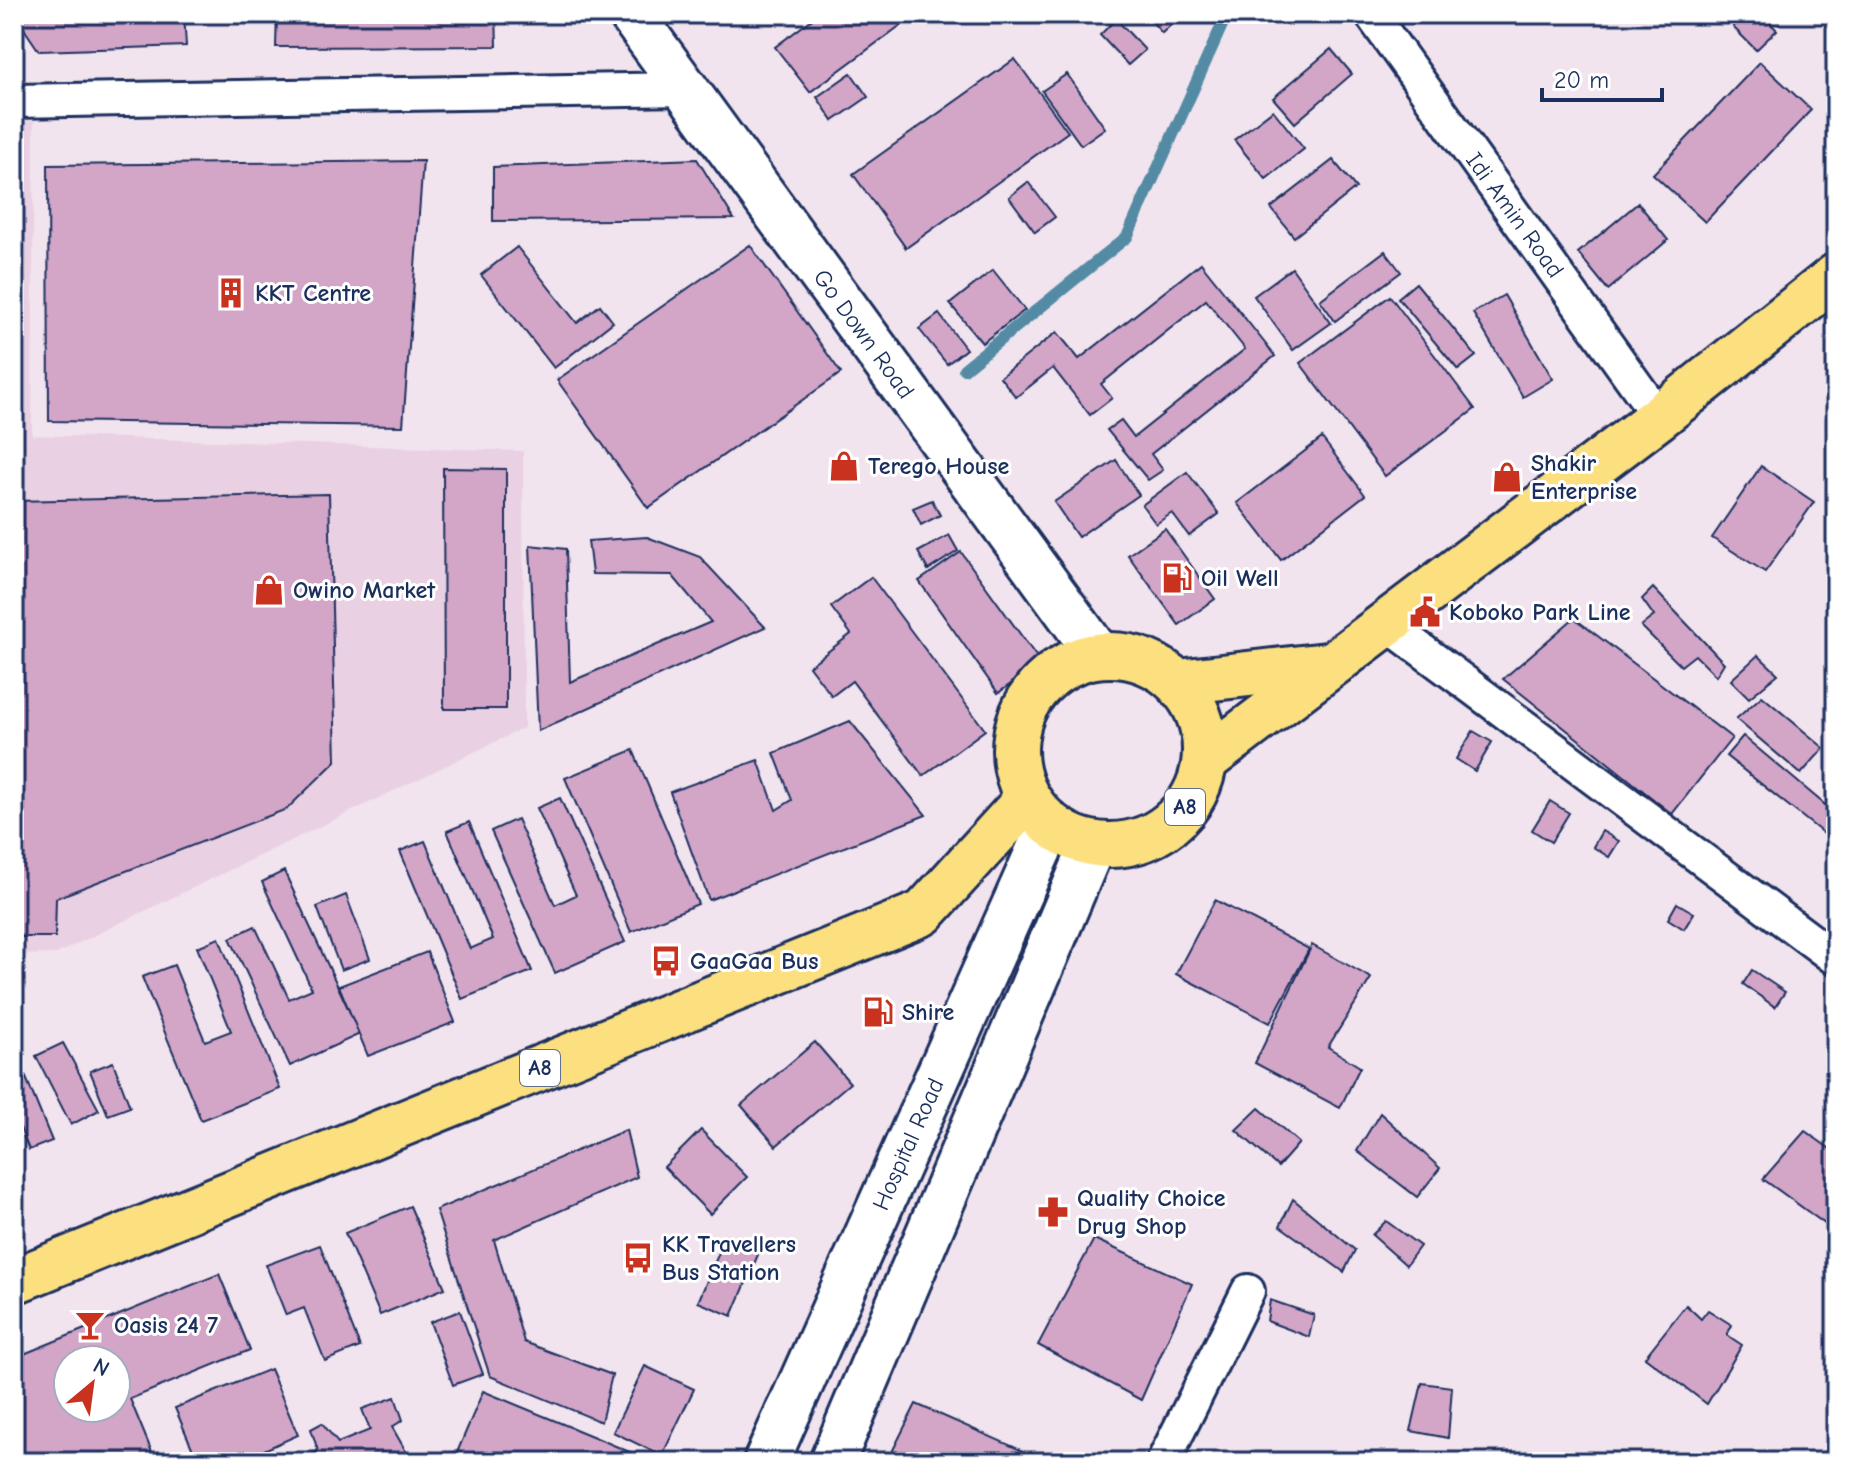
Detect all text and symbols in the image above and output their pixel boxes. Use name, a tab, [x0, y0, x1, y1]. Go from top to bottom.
scale bar	[1542, 52, 1662, 102]
text: 20 m	[1554, 66, 1609, 94]
street label: Idi Amin Road	[1460, 147, 1570, 283]
street label: Go Down Road	[808, 264, 920, 404]
building icon: KKT Centre	[214, 276, 248, 310]
place label: KKT Centre	[255, 279, 371, 307]
shop icon: Terego House	[827, 449, 861, 483]
place label: Shakir Enterprise	[1531, 449, 1637, 505]
place label: Terego House	[868, 452, 1009, 480]
shop icon: Shakir Enterprise	[1490, 460, 1524, 494]
fuel station icon: Oil Well	[1160, 561, 1194, 595]
place label: Oil Well	[1201, 564, 1279, 592]
shop icon: Owino Market	[252, 573, 286, 607]
place label: Owino Market	[293, 576, 436, 604]
public building icon: Koboko Park Line	[1408, 595, 1442, 629]
place label: Koboko Park Line	[1449, 598, 1631, 626]
road number: A8	[1165, 789, 1205, 825]
bus stop icon: GaaGaa Bus	[649, 944, 683, 978]
place label: GaaGaa Bus	[690, 947, 819, 975]
fuel station icon: Shire	[861, 995, 895, 1029]
place label: Shire	[902, 998, 955, 1026]
road number: A8	[520, 1050, 560, 1086]
street label: Hospital Road	[866, 1074, 950, 1214]
place label: Quality Choice Drug Shop	[1077, 1184, 1226, 1240]
pharmacy icon: Quality Choice Drug Shop	[1036, 1195, 1070, 1229]
place label: KK Travellers Bus Station	[662, 1230, 796, 1286]
bus stop icon: KK Travellers Bus Station	[621, 1241, 655, 1275]
bar icon: Oasis 24 7	[73, 1308, 107, 1342]
place label: Oasis 24 7	[114, 1311, 218, 1339]
north arrow	[52, 1344, 132, 1424]
text: N	[89, 1353, 114, 1382]

